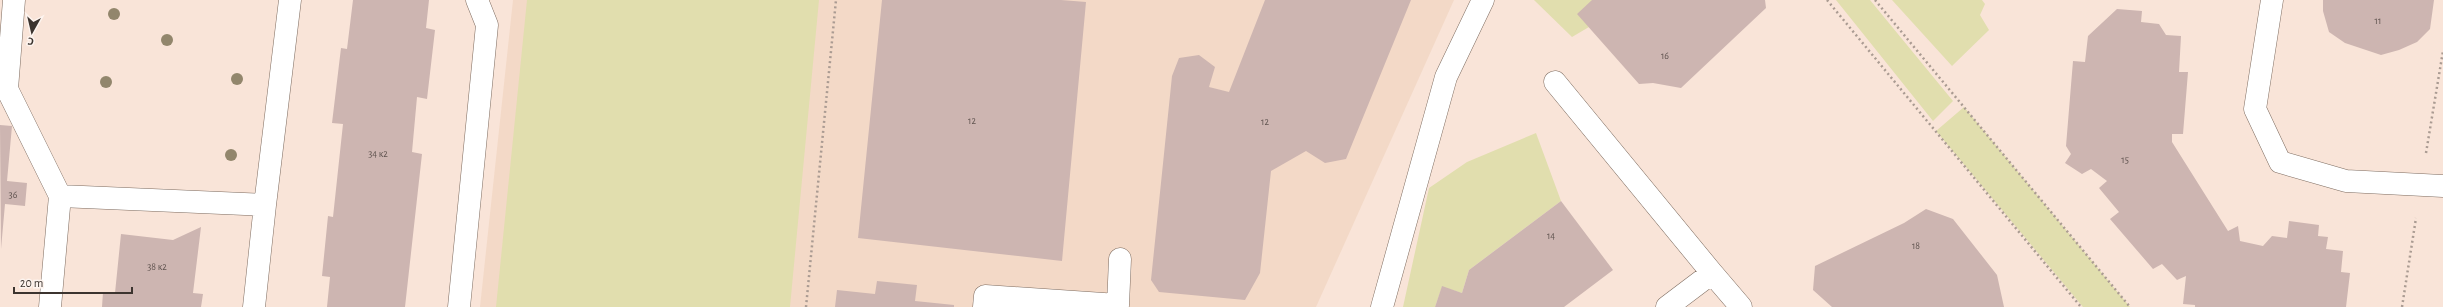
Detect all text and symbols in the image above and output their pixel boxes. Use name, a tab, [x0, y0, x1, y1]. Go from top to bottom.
north arrow	[12, 12, 52, 52]
house number: 11	[2375, 16, 2381, 26]
text: С	[27, 36, 34, 47]
house number: 16	[1661, 51, 1669, 61]
house number: 12	[968, 116, 976, 126]
house number: 12	[1261, 117, 1269, 127]
house number: 34 к2	[368, 149, 388, 159]
house number: 15	[2121, 155, 2129, 165]
house number: 36	[9, 190, 18, 200]
house number: 14	[1547, 231, 1555, 241]
house number: 18	[1912, 241, 1920, 251]
house number: 38 к2	[147, 262, 167, 272]
scale bar	[14, 269, 132, 295]
text: 20 m	[20, 277, 43, 289]

